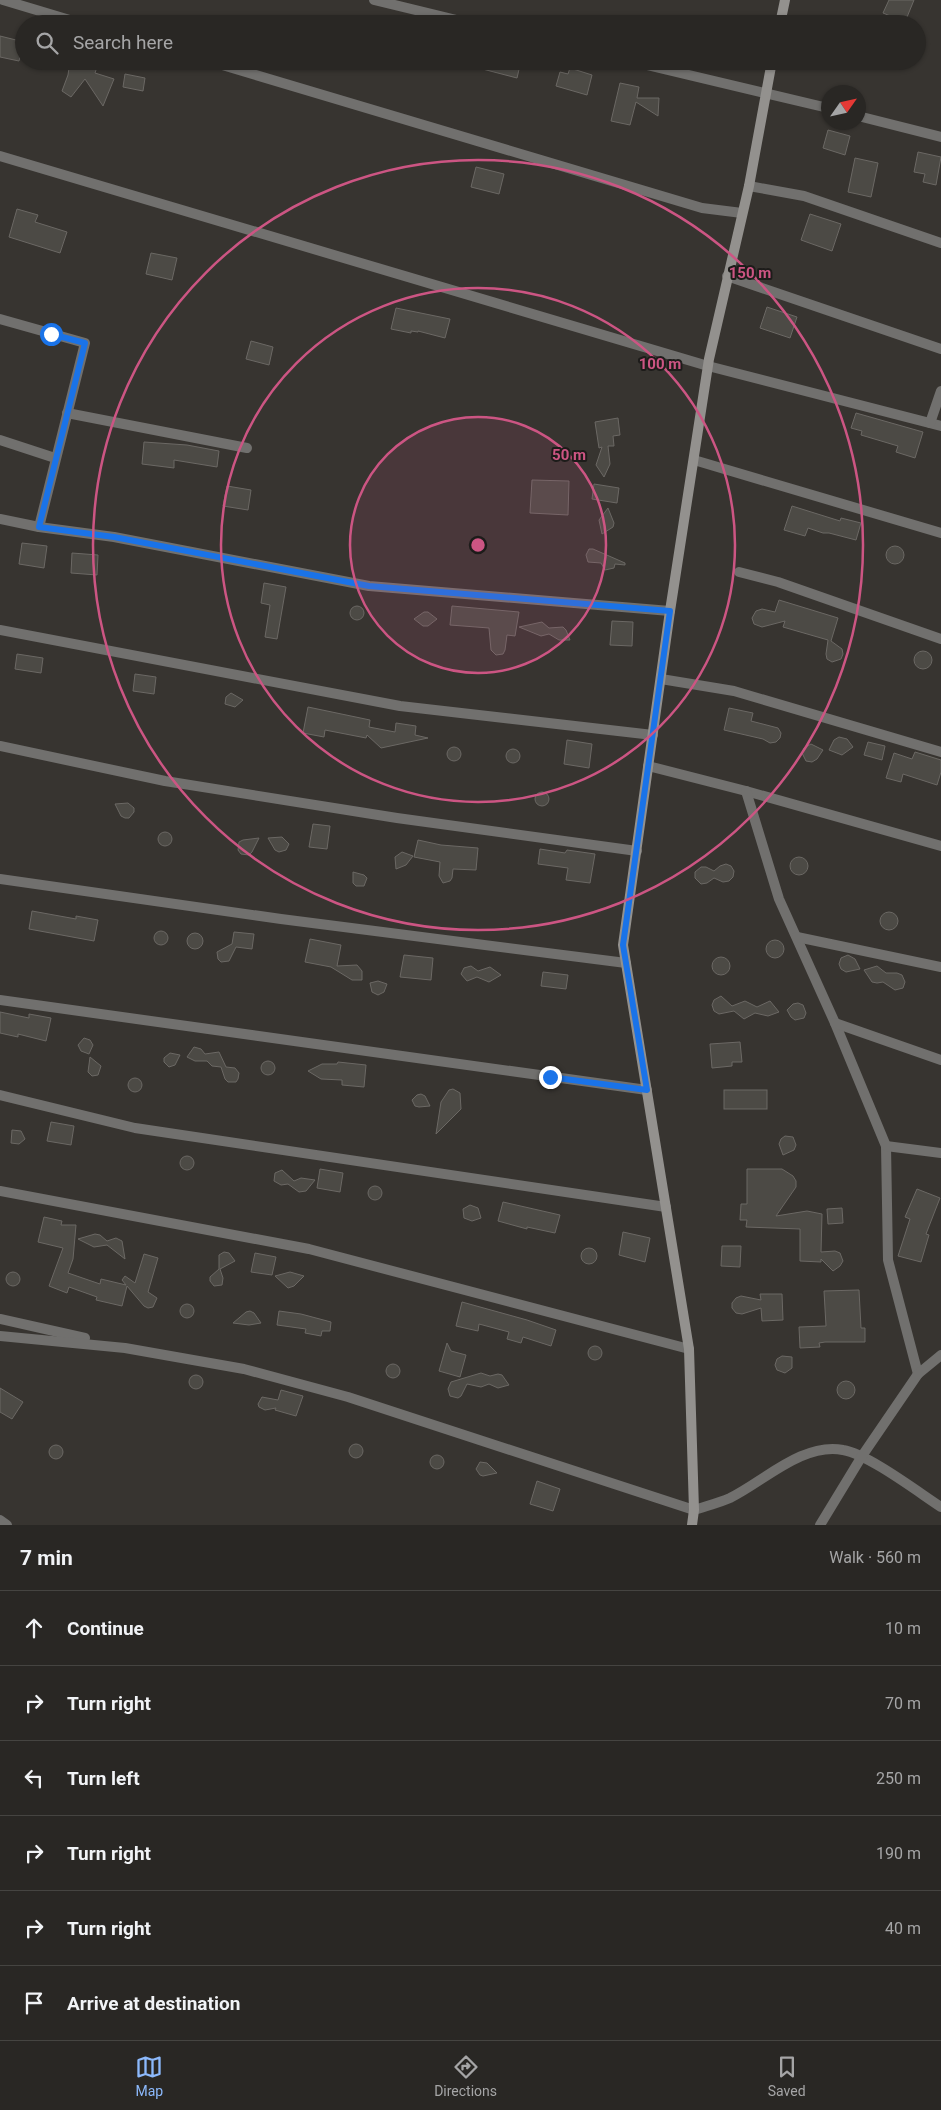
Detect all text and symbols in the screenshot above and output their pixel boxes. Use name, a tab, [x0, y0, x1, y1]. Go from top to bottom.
search box	[15, 15, 926, 70]
icon: search	[33, 29, 61, 57]
text: Search here	[73, 31, 173, 54]
north arrow	[821, 85, 866, 130]
text: 150 m	[729, 264, 771, 282]
route start	[40, 323, 63, 346]
text: 100 m	[639, 355, 681, 373]
text: 50 m	[552, 446, 586, 464]
centre of rings	[469, 536, 487, 554]
route end	[539, 1066, 562, 1089]
text: 7 min	[20, 1546, 73, 1570]
text: Walk · 560 m	[829, 1548, 921, 1567]
icon: ahead	[20, 1614, 48, 1642]
text: Continue	[67, 1617, 144, 1640]
text: 10 m	[885, 1619, 921, 1638]
icon: right	[20, 1689, 48, 1717]
text: Turn right	[67, 1692, 151, 1715]
text: 70 m	[885, 1694, 921, 1713]
icon: left	[20, 1764, 48, 1792]
text: Turn left	[67, 1767, 140, 1790]
text: 250 m	[876, 1769, 921, 1788]
icon: right	[20, 1839, 48, 1867]
text: Turn right	[67, 1842, 151, 1865]
text: 190 m	[876, 1844, 921, 1863]
icon: right	[20, 1914, 48, 1942]
text: Turn right	[67, 1917, 151, 1940]
text: 40 m	[885, 1919, 921, 1938]
icon: arrive	[20, 1989, 48, 2017]
text: Arrive at destination	[67, 1992, 240, 2015]
tab: Map	[135, 2053, 163, 2099]
tab: Directions	[434, 2053, 497, 2099]
tab: Saved	[768, 2053, 806, 2099]

